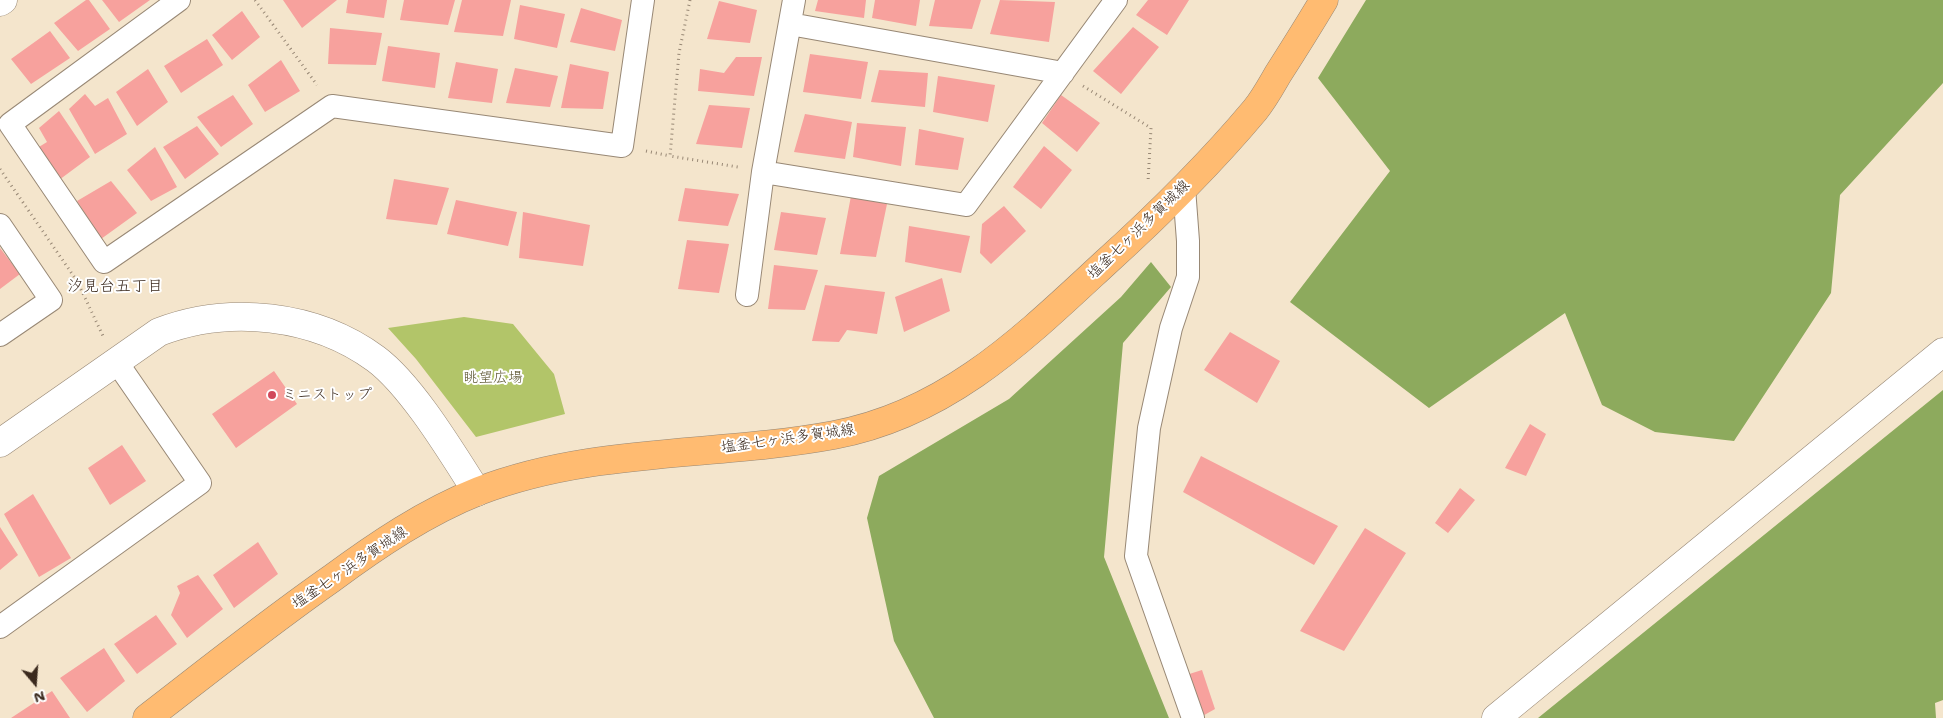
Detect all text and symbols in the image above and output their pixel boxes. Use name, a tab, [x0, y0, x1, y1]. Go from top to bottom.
street label: 塩釜七ヶ浜多賀城線	[1084, 177, 1194, 283]
district label: 汐見台五丁目	[67, 277, 163, 297]
park label: 眺望広場	[463, 369, 523, 387]
place label: ミニストップ	[282, 386, 372, 404]
marker: ミニストップ	[266, 389, 278, 401]
street label: 塩釜七ヶ浜多賀城線	[720, 421, 856, 457]
street label: 塩釜七ヶ浜多賀城線	[289, 523, 411, 613]
north arrow	[10, 658, 60, 708]
text: N	[32, 687, 48, 708]

